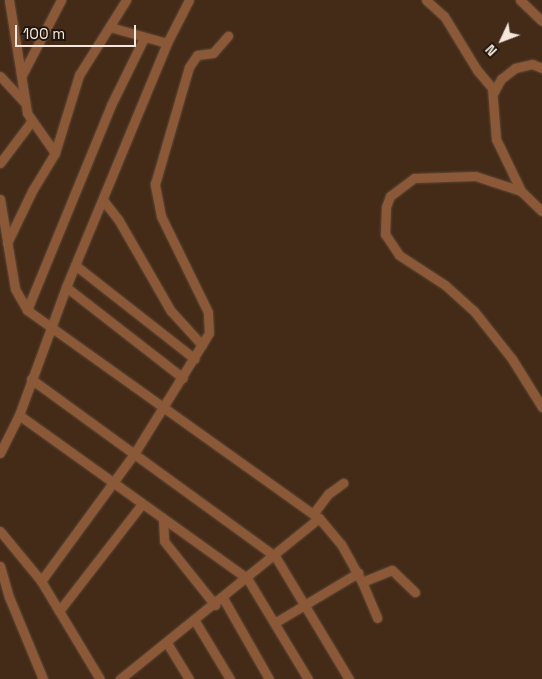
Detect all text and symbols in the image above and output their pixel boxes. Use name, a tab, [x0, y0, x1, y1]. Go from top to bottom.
scale bar	[18, 15, 139, 47]
north arrow	[477, 15, 527, 65]
text: 100 m	[23, 24, 65, 43]
text: N	[481, 41, 501, 60]

